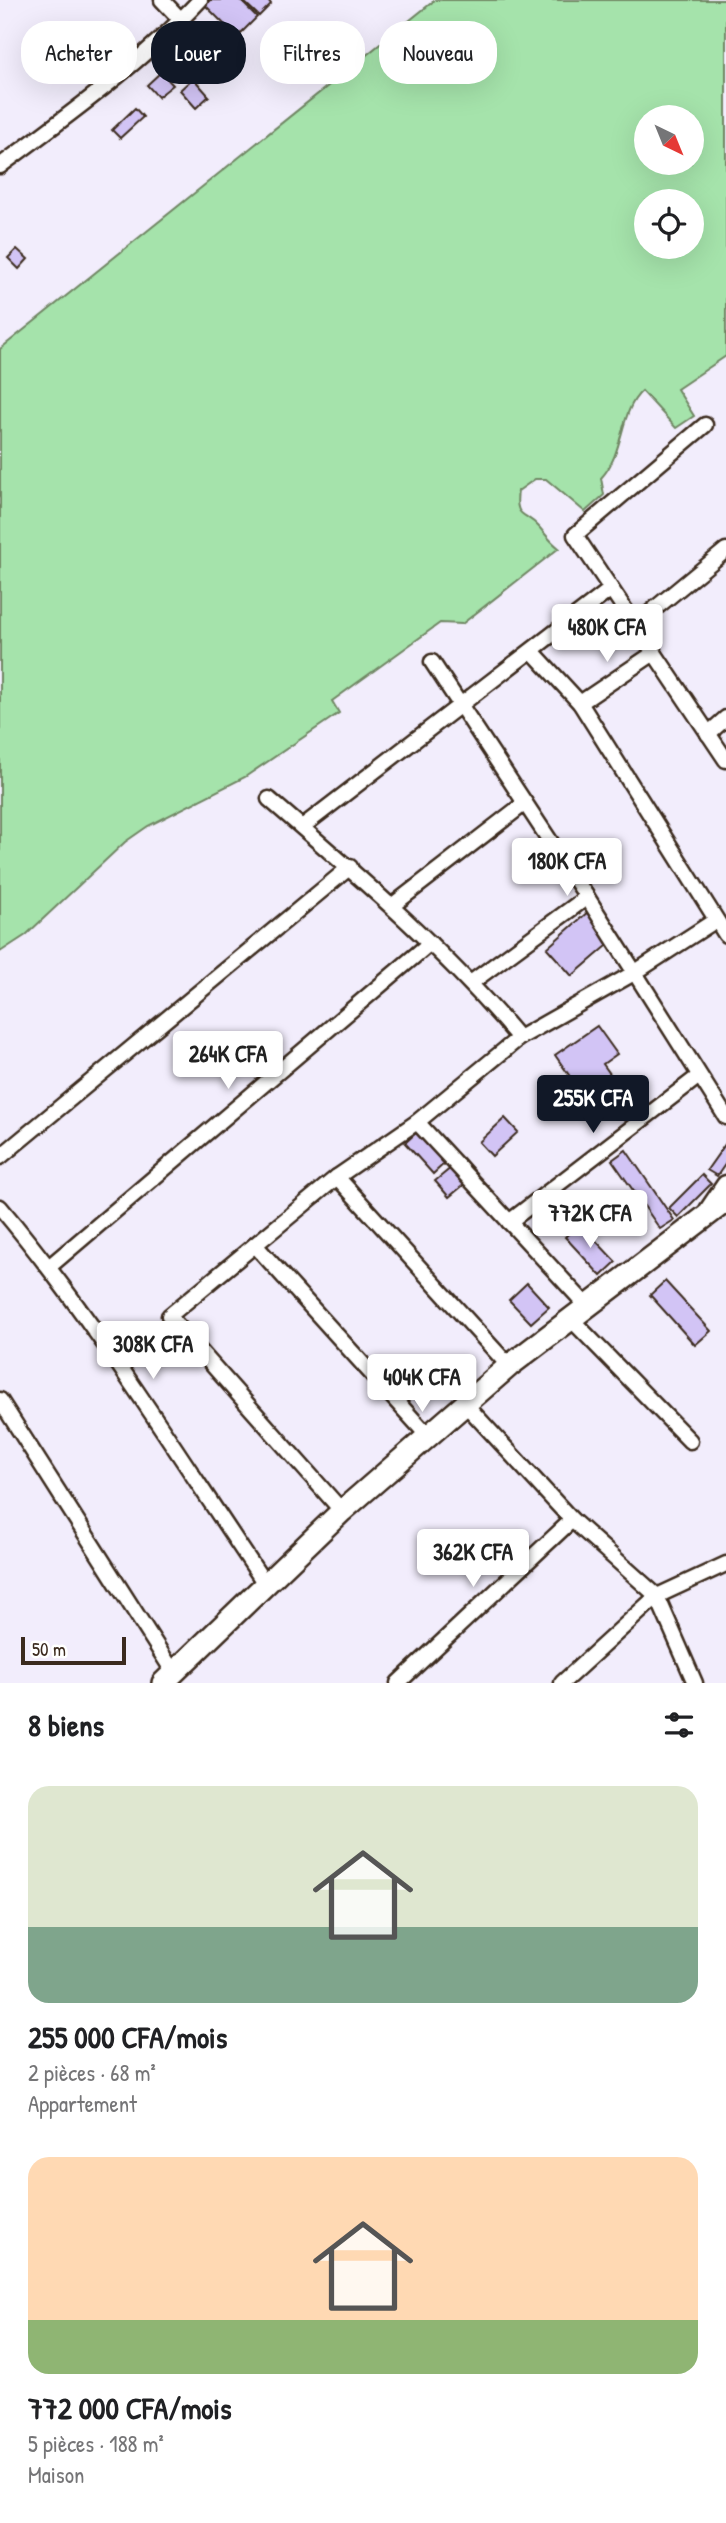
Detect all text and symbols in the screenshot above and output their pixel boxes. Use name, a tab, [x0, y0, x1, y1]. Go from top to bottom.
chip: Acheter	[21, 21, 137, 84]
chip: Louer	[151, 21, 246, 84]
chip: Filtres	[260, 21, 365, 84]
chip: Nouveau	[379, 21, 497, 84]
north arrow	[634, 105, 704, 175]
map controls	[634, 105, 704, 259]
button: locate	[634, 189, 704, 259]
pin: 480K CFA	[535, 604, 679, 664]
text: 480K CFA	[568, 611, 646, 642]
pin: 180K CFA	[495, 838, 639, 898]
text: 180K CFA	[528, 845, 606, 876]
pin: 264K CFA	[156, 1032, 300, 1091]
text: 264K CFA	[189, 1038, 267, 1069]
pin: 255K CFA	[521, 1076, 665, 1135]
text: 255K CFA	[553, 1082, 633, 1113]
pin: 772K CFA	[518, 1190, 662, 1250]
text: 772K CFA	[548, 1197, 632, 1228]
pin: 308K CFA	[81, 1322, 225, 1381]
text: 308K CFA	[113, 1328, 193, 1359]
pin: 404K CFA	[350, 1354, 494, 1414]
text: 404K CFA	[383, 1361, 461, 1392]
pin: 362K CFA	[401, 1530, 545, 1589]
text: 362K CFA	[433, 1536, 513, 1567]
scale bar	[21, 1634, 126, 1666]
text: 50 m	[32, 1636, 66, 1662]
text: 8 biens	[28, 1705, 104, 1745]
icon: filters	[660, 1706, 698, 1744]
icon: home	[300, 1832, 426, 1958]
text: 255 000 CFA/mois	[28, 2017, 227, 2057]
text: 2 pièces · 68 m²	[28, 2057, 156, 2088]
text: Appartement	[28, 2088, 137, 2119]
icon: home	[300, 2203, 426, 2329]
text: 772 000 CFA/mois	[28, 2388, 232, 2428]
text: 5 pièces · 188 m²	[28, 2428, 164, 2459]
text: Maison	[28, 2459, 84, 2490]

